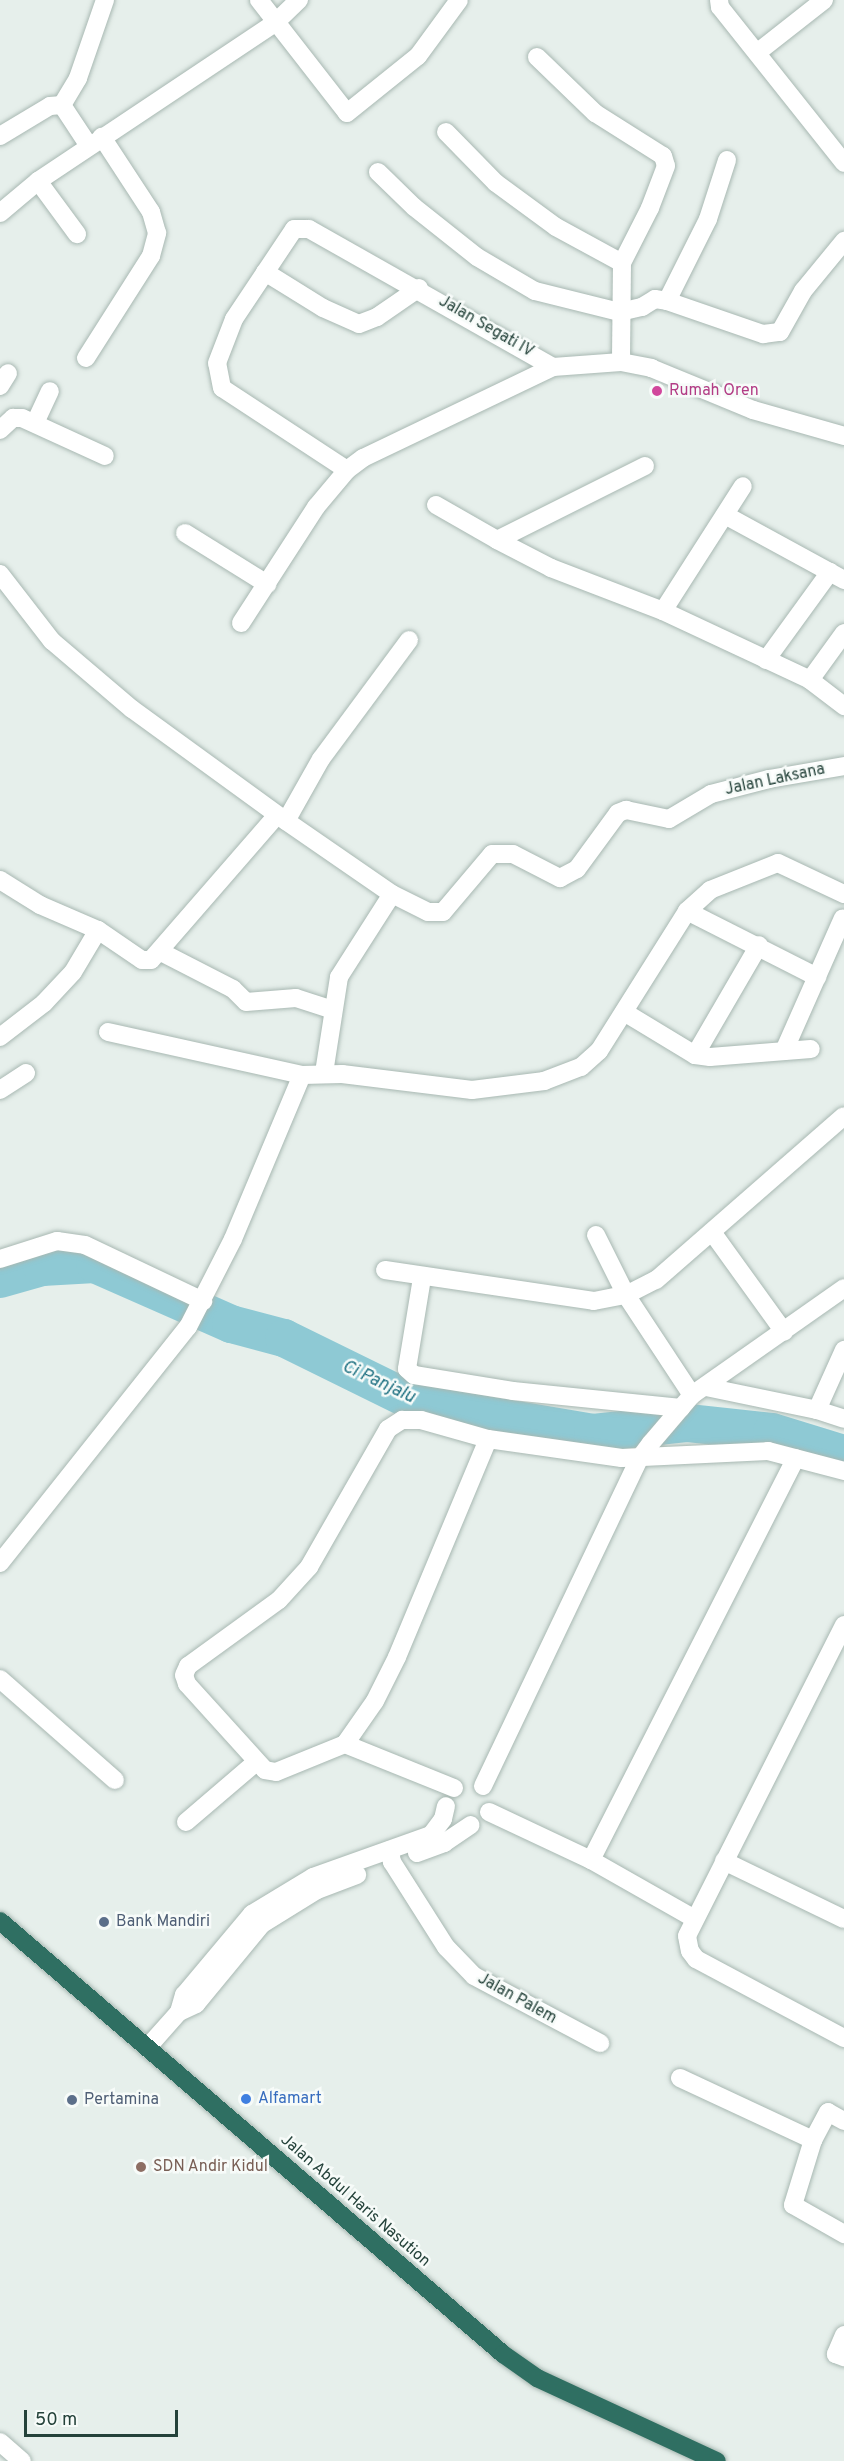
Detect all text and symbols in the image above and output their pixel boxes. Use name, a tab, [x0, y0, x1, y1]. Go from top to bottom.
street label: Jalan Segati IV	[435, 292, 537, 362]
place label: Rumah Oren	[669, 381, 759, 401]
marker: Rumah Oren	[650, 384, 664, 398]
street label: Jalan Laksana	[723, 760, 827, 800]
water label: Ci Panjalu	[338, 1357, 418, 1409]
place label: Bank Mandiri	[116, 1912, 210, 1932]
marker: Bank Mandiri	[97, 1915, 111, 1929]
street label: Jalan Palem	[474, 1969, 560, 2029]
place label: Alfamart	[258, 2089, 322, 2109]
place label: Pertamina	[84, 2090, 159, 2110]
marker: Alfamart	[239, 2092, 253, 2106]
marker: Pertamina	[65, 2093, 79, 2107]
street label: Jalan Abdul Haris Nasution	[276, 2130, 434, 2272]
place label: SDN Andir Kidul	[153, 2157, 268, 2177]
marker: SDN Andir Kidul	[134, 2160, 148, 2174]
scale bar	[27, 2398, 182, 2436]
text: 50 m	[35, 2409, 77, 2432]

